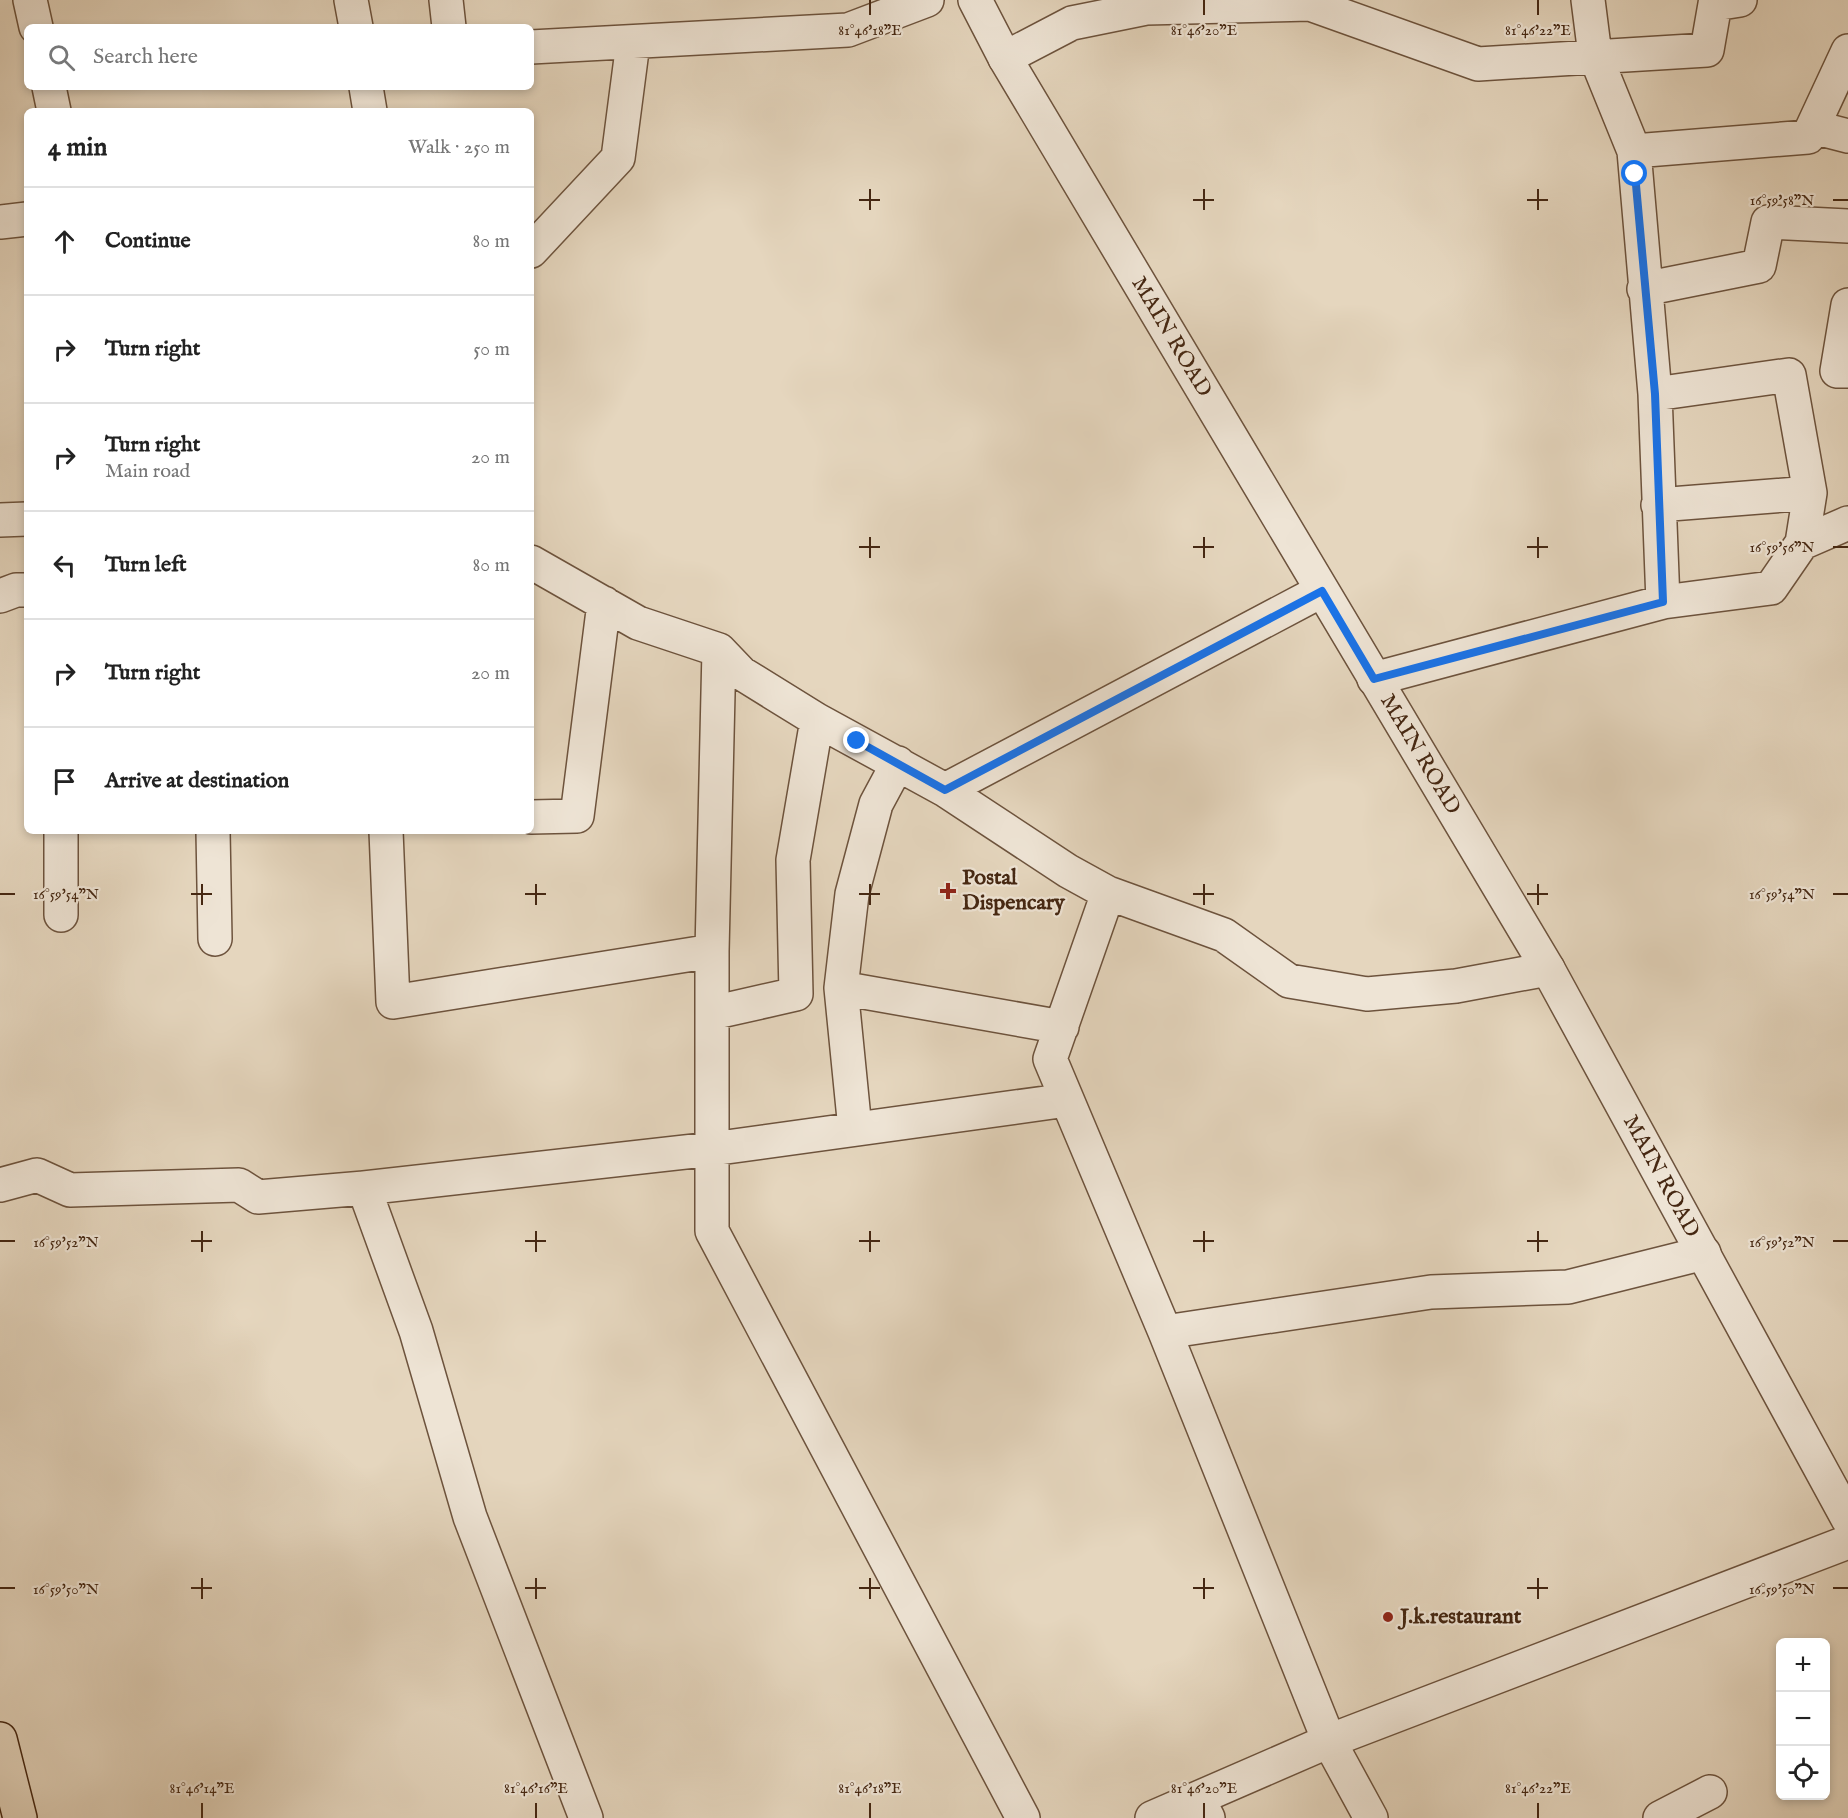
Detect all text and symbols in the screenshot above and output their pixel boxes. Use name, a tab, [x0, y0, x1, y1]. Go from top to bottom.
text: 81°46'18"E	[838, 21, 902, 40]
text: 81°46'20"E	[1171, 21, 1237, 40]
text: 81°46'22"E	[1505, 21, 1571, 40]
search box	[24, 24, 534, 90]
icon: search	[45, 41, 78, 74]
text: Search here	[93, 43, 198, 71]
text: 4 min	[48, 131, 107, 164]
text: Walk · 250 m	[408, 135, 510, 160]
route start	[1621, 160, 1647, 186]
text: 16°59'58"N	[1750, 191, 1814, 210]
icon: ahead	[48, 225, 81, 258]
text: Continue	[105, 227, 191, 255]
text: 80 m	[473, 229, 510, 254]
street label: MAIN ROAD	[1125, 272, 1218, 402]
icon: right	[48, 333, 81, 366]
text: Turn right	[105, 335, 200, 363]
text: 50 m	[473, 337, 510, 362]
text: Turn right	[105, 431, 200, 459]
icon: right	[48, 441, 81, 474]
text: 20 m	[471, 445, 510, 470]
text: Main road	[105, 459, 190, 484]
text: 16°59'56"N	[1750, 538, 1814, 557]
icon: left	[48, 549, 81, 582]
text: Turn left	[105, 551, 187, 579]
text: 80 m	[473, 553, 510, 578]
icon: right	[48, 657, 81, 690]
text: Turn right	[105, 659, 200, 687]
text: 20 m	[471, 661, 510, 686]
street label: MAIN ROAD	[1373, 689, 1467, 820]
route end	[843, 727, 869, 753]
icon: arrive	[48, 765, 81, 798]
text: Arrive at destination	[105, 767, 289, 795]
place label: Postal Dispencary	[962, 864, 1066, 917]
marker: Postal Dispencary	[939, 882, 957, 900]
text: 16°59'54"N	[33, 885, 99, 904]
text: 16°59'54"N	[1749, 885, 1815, 904]
street label: MAIN ROAD	[1616, 1110, 1706, 1242]
text: 16°59'52"N	[33, 1233, 99, 1252]
text: 16°59'52"N	[1749, 1233, 1815, 1252]
text: 16°59'50"N	[33, 1580, 99, 1599]
text: 16°59'50"N	[1749, 1580, 1815, 1599]
place label: J.k.restaurant	[1397, 1603, 1522, 1631]
marker: J.k.restaurant	[1381, 1610, 1395, 1624]
map controls	[1776, 1638, 1830, 1800]
button: +	[1776, 1638, 1830, 1692]
button: −	[1776, 1692, 1830, 1746]
button: locate	[1776, 1746, 1830, 1800]
text: 81°46'14"E	[170, 1779, 234, 1798]
text: 81°46'16"E	[504, 1779, 568, 1798]
text: 81°46'18"E	[838, 1779, 902, 1798]
text: 81°46'20"E	[1171, 1779, 1237, 1798]
text: 81°46'22"E	[1505, 1779, 1571, 1798]

